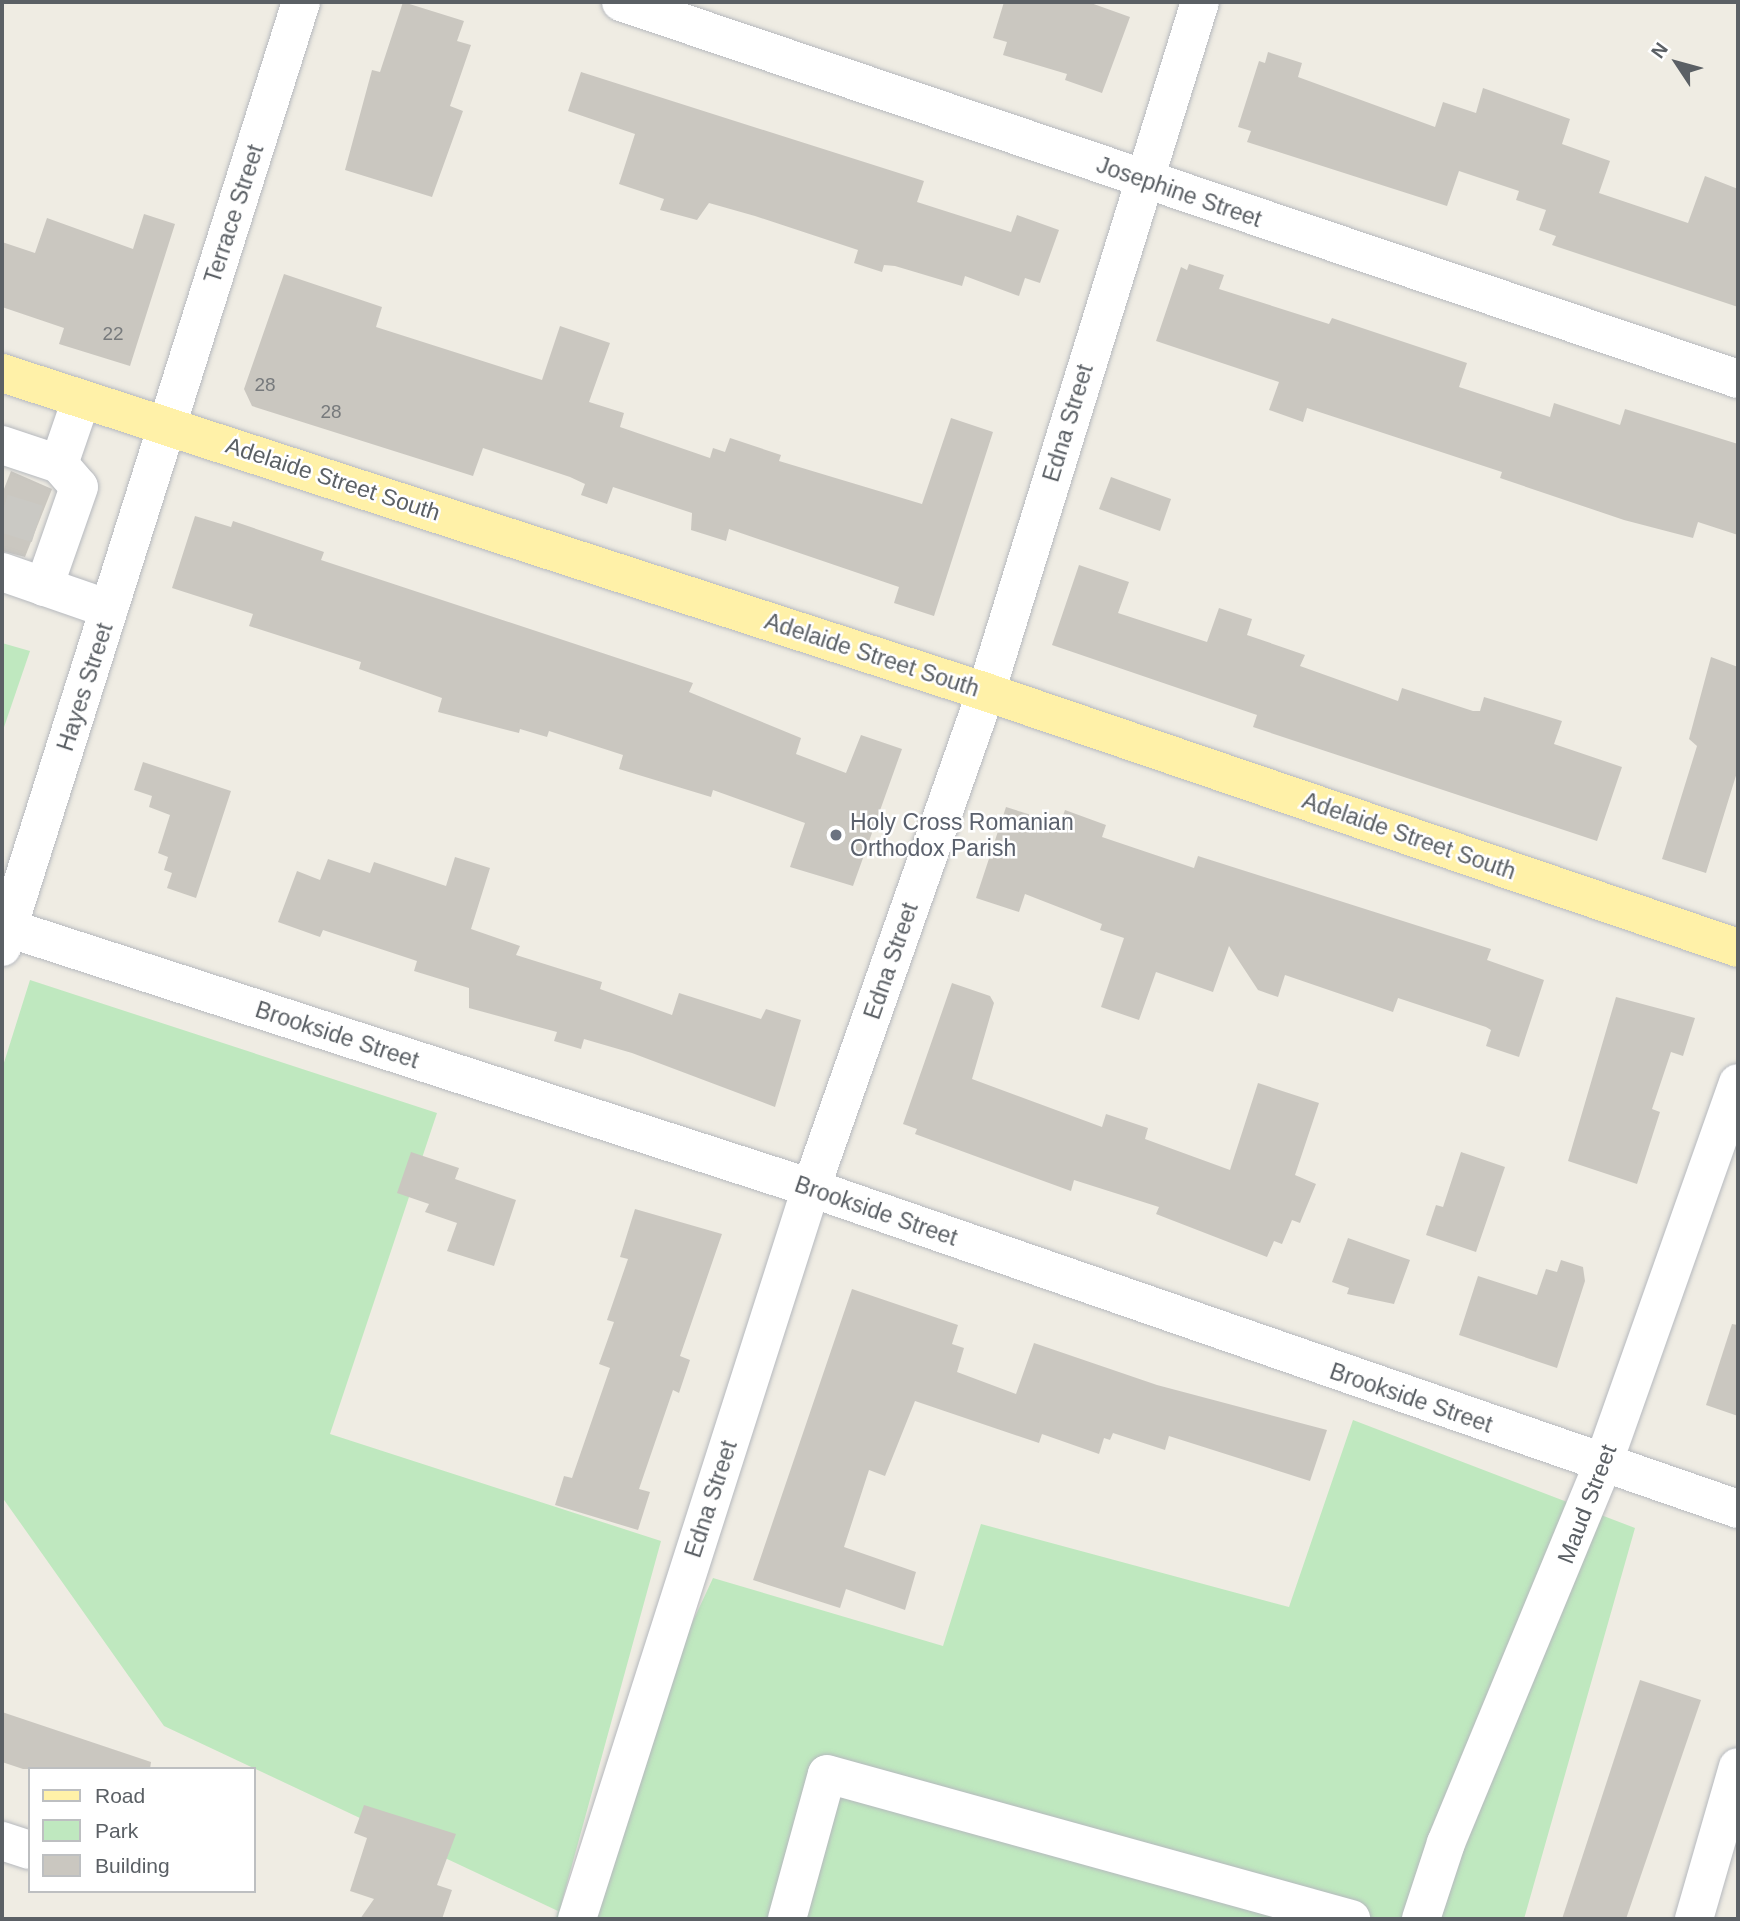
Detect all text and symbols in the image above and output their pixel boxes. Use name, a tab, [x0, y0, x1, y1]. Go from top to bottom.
north arrow	[1642, 28, 1712, 98]
text: N	[1647, 39, 1672, 62]
street label: Terrace Street	[199, 141, 269, 287]
street label: Josephine Street	[1093, 151, 1265, 233]
house number: 22	[102, 323, 124, 345]
street label: Edna Street	[1037, 361, 1099, 485]
house number: 28	[254, 374, 276, 396]
house number: 28	[320, 401, 342, 423]
street label: Adelaide Street South	[222, 431, 444, 527]
street label: Adelaide Street South	[761, 607, 983, 703]
street label: Hayes Street	[51, 620, 119, 754]
street label: Adelaide Street South	[1299, 787, 1519, 885]
place label: Holy Cross Romanian Orthodox Parish	[850, 808, 1074, 862]
marker: Holy Cross Romanian Orthodox Parish	[828, 827, 844, 843]
street label: Edna Street	[858, 899, 924, 1023]
street label: Brookside Street	[252, 996, 422, 1074]
street label: Brookside Street	[791, 1170, 961, 1252]
street label: Brookside Street	[1326, 1357, 1496, 1439]
street label: Edna Street	[679, 1437, 743, 1561]
street label: Maud Street	[1552, 1441, 1622, 1567]
legend	[28, 1767, 256, 1893]
text: Road	[95, 1784, 145, 1807]
text: Park	[95, 1819, 138, 1842]
text: Building	[95, 1854, 170, 1877]

